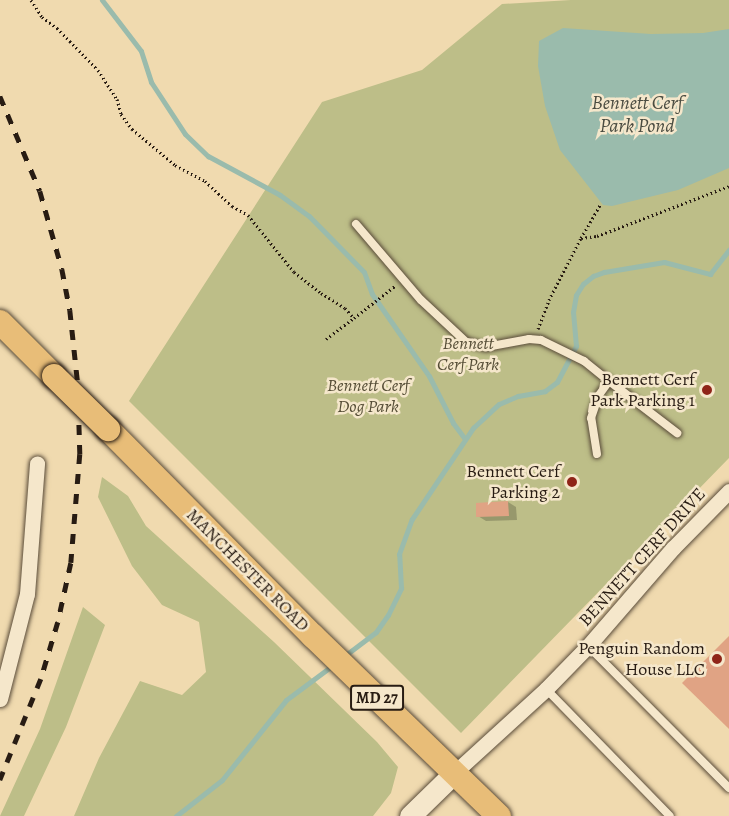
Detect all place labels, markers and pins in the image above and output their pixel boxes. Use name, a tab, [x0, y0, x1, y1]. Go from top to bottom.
place label: Bennett Cerf Park Parking 1	[590, 369, 695, 412]
marker: Bennett Cerf Park Parking 1	[700, 383, 714, 397]
place label: Bennett Cerf Parking 2	[466, 461, 560, 504]
marker: Bennett Cerf Parking 2	[565, 475, 579, 489]
place label: Penguin Random House LLC	[578, 638, 705, 680]
marker: Penguin Random House LLC	[710, 652, 724, 666]

